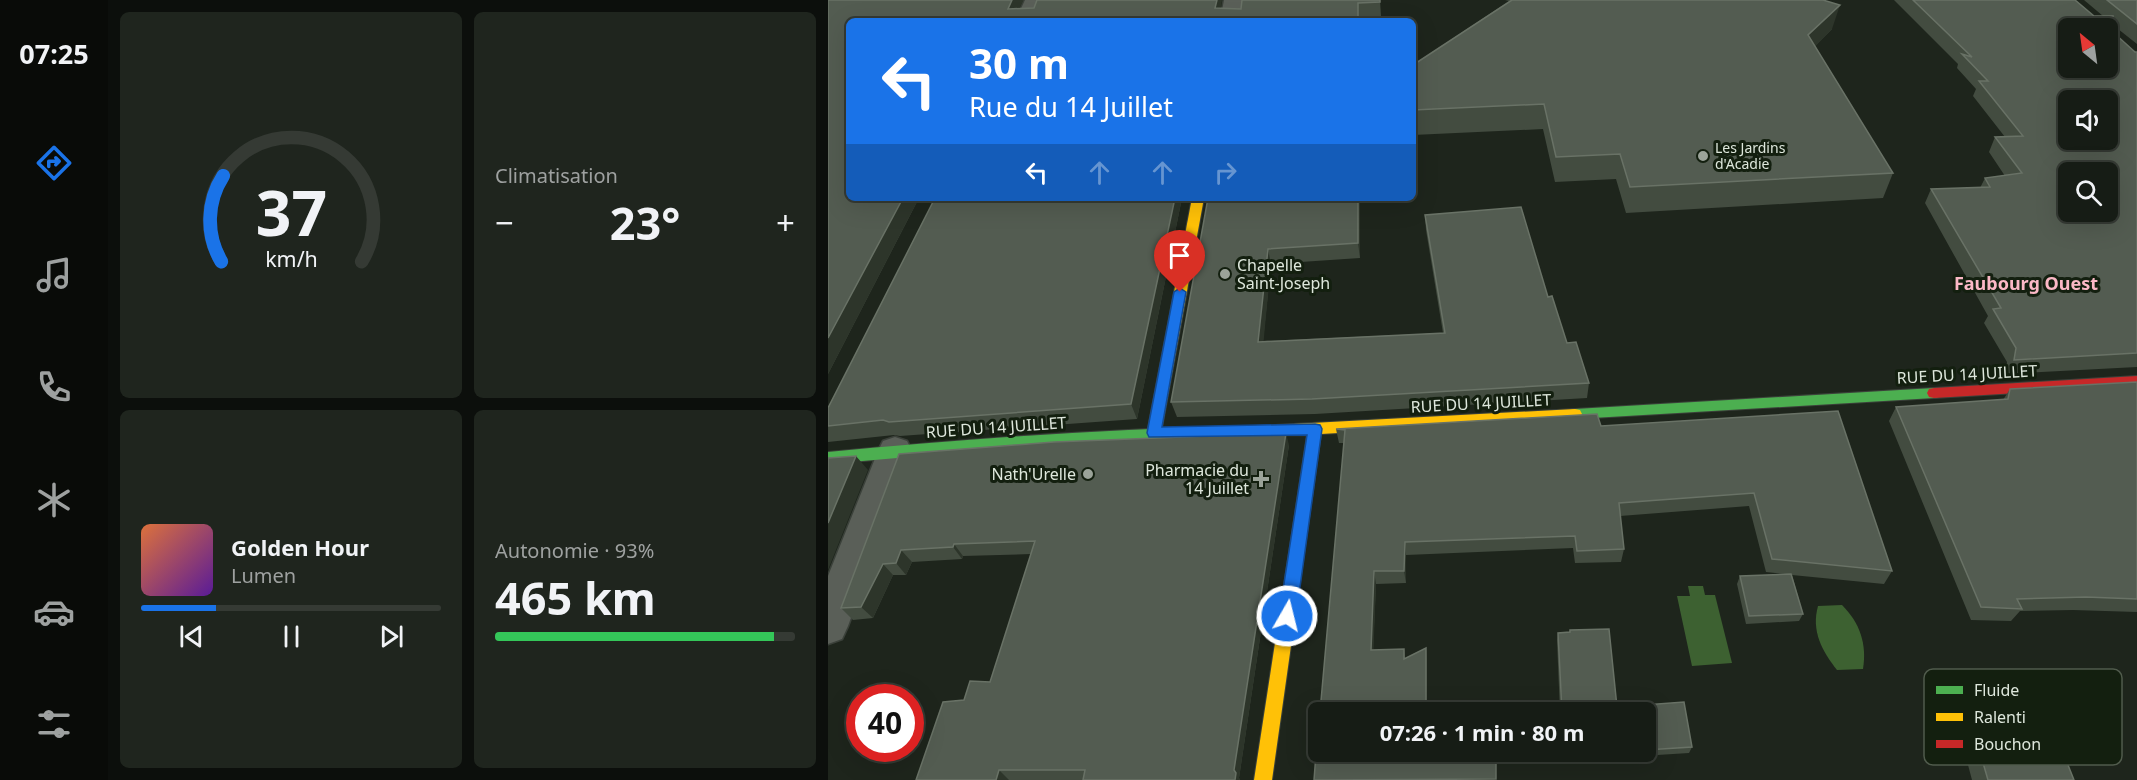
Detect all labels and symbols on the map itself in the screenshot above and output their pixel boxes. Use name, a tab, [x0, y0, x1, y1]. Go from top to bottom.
north arrow	[2058, 18, 2118, 78]
place label: Les Jardins d'Acadie	[1715, 138, 1786, 173]
marker: Les Jardins d'Acadie	[1696, 149, 1710, 163]
pin	[1154, 230, 1205, 292]
place label: Chapelle Saint-Joseph	[1237, 254, 1330, 294]
marker: Chapelle Saint-Joseph	[1218, 267, 1232, 281]
district label: Faubourg Ouest	[1954, 271, 2098, 295]
street label: RUE DU 14 JUILLET	[1896, 359, 2038, 389]
street label: RUE DU 14 JUILLET	[1410, 388, 1552, 418]
street label: RUE DU 14 JUILLET	[925, 411, 1067, 443]
place label: Pharmacie du 14 Juillet	[1145, 459, 1249, 499]
place label: Nath'Urelle	[991, 463, 1076, 485]
marker: Nath'Urelle	[1081, 467, 1095, 481]
marker: Pharmacie du 14 Juillet	[1254, 472, 1268, 486]
position arrow	[1255, 584, 1319, 648]
legend	[1924, 669, 2122, 765]
text: Fluide	[1974, 679, 2019, 701]
speed limit sign: 40	[846, 684, 924, 762]
text: Ralenti	[1974, 706, 2026, 728]
text: Bouchon	[1974, 733, 2041, 755]

